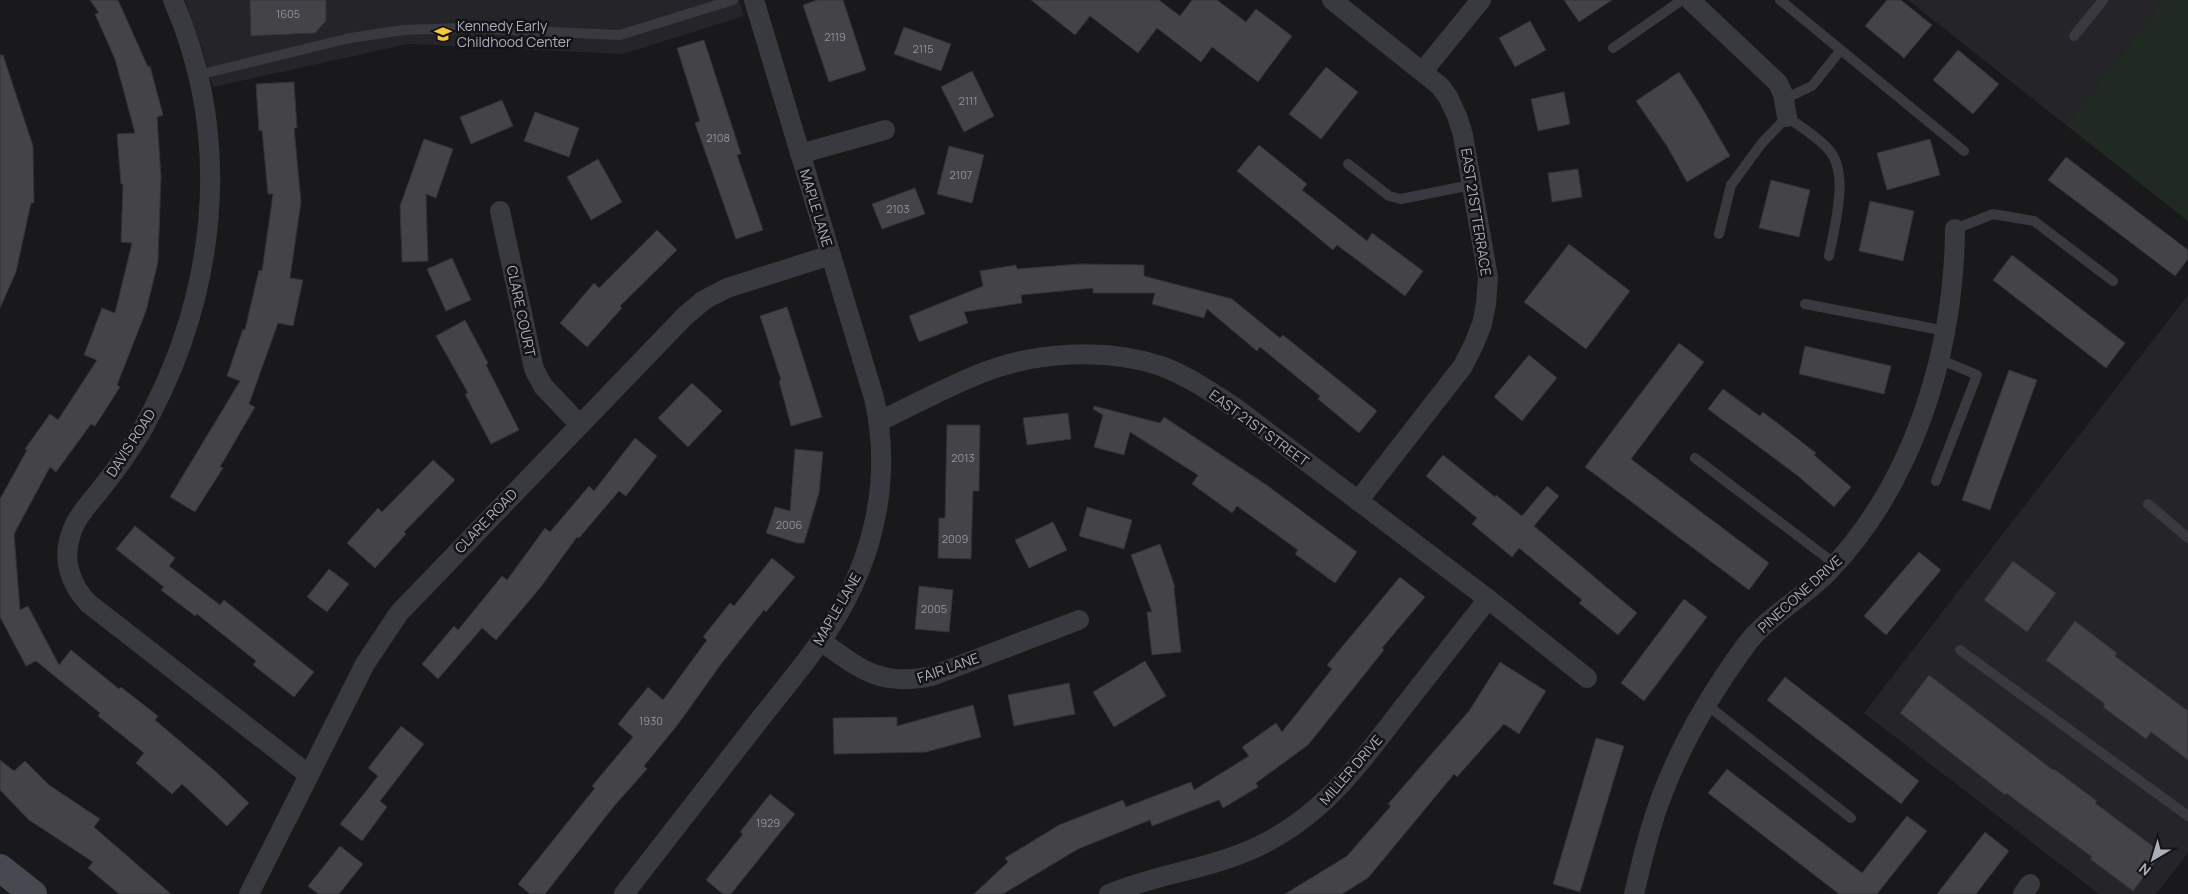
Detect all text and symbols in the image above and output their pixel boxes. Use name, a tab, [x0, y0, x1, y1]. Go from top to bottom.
house number: 1605	[276, 6, 300, 21]
place label: Kennedy Early Childhood Center	[457, 16, 571, 51]
school or university icon: Kennedy Early Childhood Center	[433, 24, 453, 44]
house number: 2119	[824, 29, 846, 44]
house number: 2115	[912, 41, 934, 56]
house number: 2111	[958, 93, 978, 108]
house number: 2108	[706, 130, 730, 145]
street label: EAST 21ST TERRACE	[1457, 147, 1496, 277]
street label: MAPLE LANE	[796, 167, 837, 249]
house number: 2107	[950, 167, 972, 182]
house number: 2103	[886, 201, 910, 216]
street label: CLARE COURT	[503, 264, 541, 359]
street label: EAST 21ST STREET	[1206, 385, 1313, 471]
street label: DAVIS ROAD	[102, 405, 160, 480]
house number: 2013	[951, 450, 975, 465]
street label: CLARE ROAD	[450, 484, 521, 557]
house number: 2006	[776, 517, 802, 532]
house number: 2009	[942, 531, 968, 546]
street label: PINECONE DRIVE	[1753, 551, 1846, 637]
street label: MAPLE LANE	[808, 569, 865, 648]
house number: 2005	[921, 601, 947, 616]
street label: FAIR LANE	[914, 648, 981, 687]
house number: 1930	[639, 713, 663, 728]
street label: MILLER DRIVE	[1315, 731, 1386, 809]
house number: 1929	[756, 815, 780, 830]
north arrow	[2128, 834, 2178, 884]
text: N	[2135, 859, 2155, 880]

